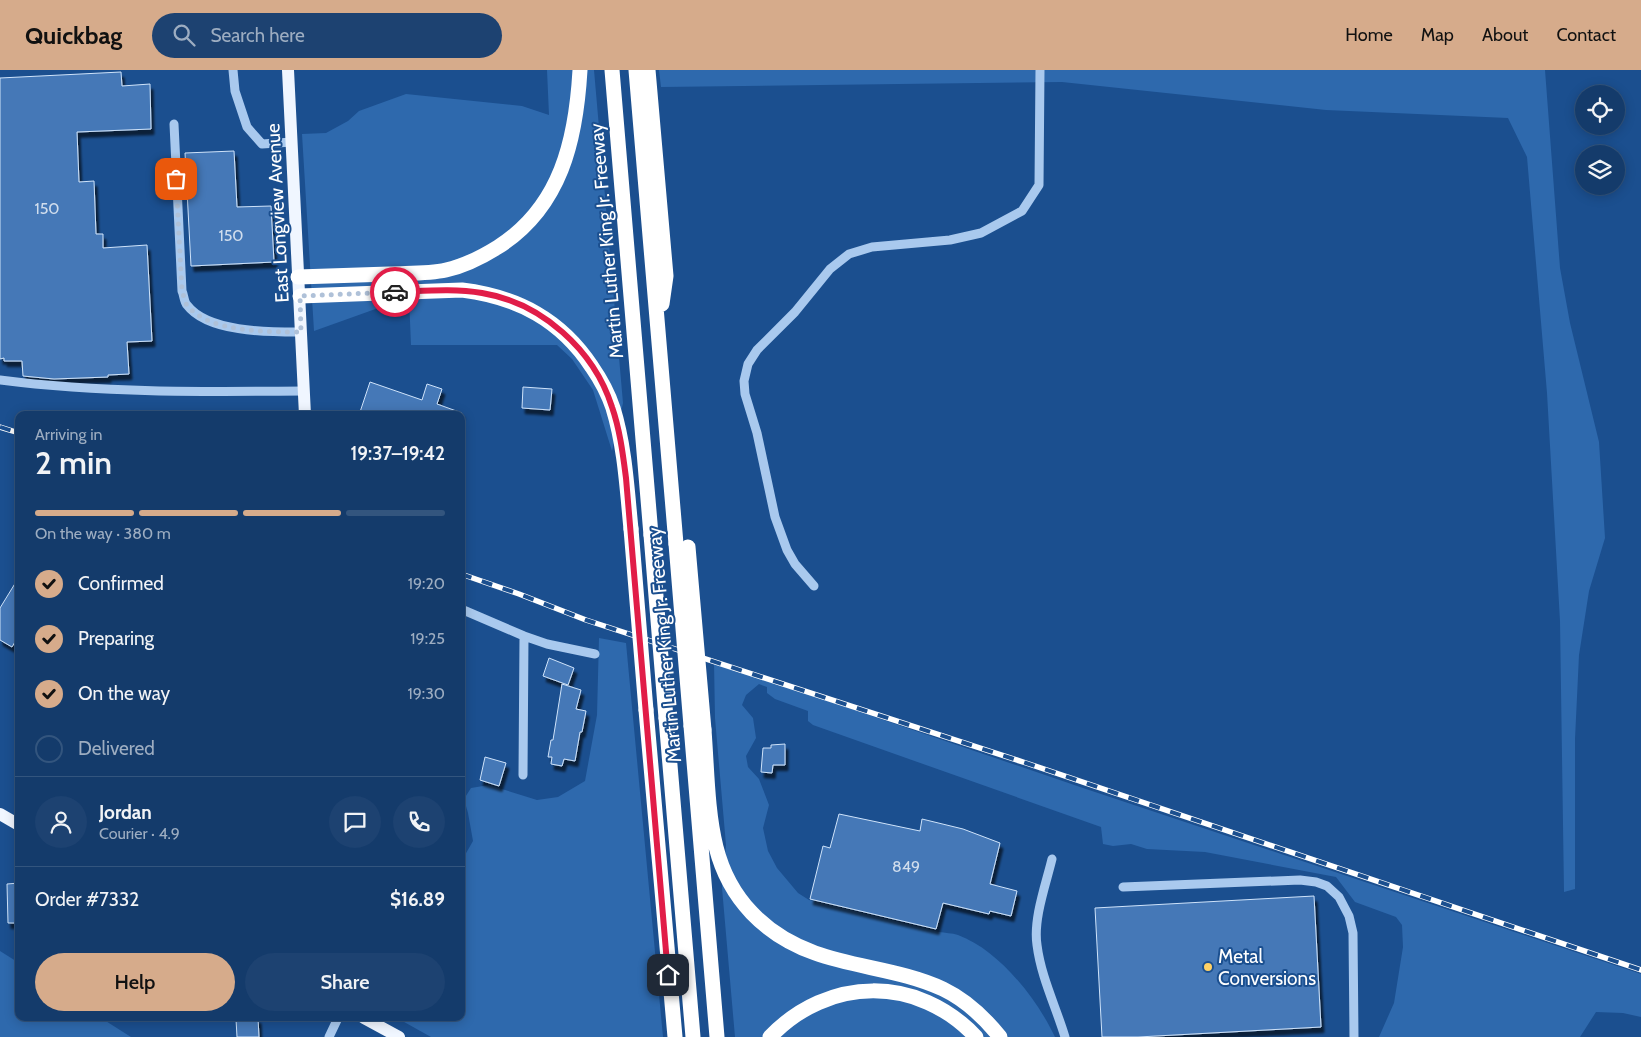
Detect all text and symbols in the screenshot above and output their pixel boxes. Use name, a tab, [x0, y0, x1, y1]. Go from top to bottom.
search box	[152, 13, 502, 58]
text: Quickbag	[25, 21, 122, 50]
icon: search	[170, 21, 198, 49]
text: Search here	[210, 24, 305, 47]
text: Home	[1345, 24, 1393, 46]
text: Map	[1421, 24, 1454, 46]
text: About	[1482, 24, 1528, 46]
text: Contact	[1556, 24, 1616, 46]
map controls	[1575, 85, 1625, 195]
button: locate	[1575, 85, 1625, 135]
street label: Martin Luther King Jr. Freeway	[585, 122, 628, 360]
street label: East Longview Avenue	[261, 123, 294, 303]
button: layers	[1575, 145, 1625, 195]
pin	[155, 158, 197, 200]
icon: bag	[162, 165, 190, 193]
house number: 150	[34, 199, 60, 218]
house number: 150	[218, 226, 244, 245]
courier	[370, 267, 420, 317]
icon: car	[381, 278, 409, 306]
text: Arriving in	[35, 425, 102, 444]
text: 19:37–19:42	[351, 442, 445, 465]
text: 2 min	[35, 443, 112, 482]
text: On the way · 380 m	[35, 524, 171, 543]
street label: Martin Luther King Jr. Freeway	[643, 526, 686, 764]
icon: check	[35, 570, 63, 598]
text: Confirmed	[78, 572, 164, 595]
text: 19:20	[408, 574, 445, 593]
icon: check	[35, 625, 63, 653]
text: Preparing	[78, 627, 154, 650]
text: 19:25	[410, 629, 445, 648]
icon: check	[35, 680, 63, 708]
text: On the way	[78, 682, 170, 705]
text: 19:30	[408, 684, 445, 703]
text: Delivered	[78, 737, 155, 760]
button: person	[35, 796, 87, 848]
button: chat	[329, 796, 381, 848]
button: phone	[393, 796, 445, 848]
text: Jordan	[99, 801, 152, 824]
text: Courier · 4.9	[99, 824, 180, 843]
house number: 849	[892, 857, 920, 876]
text: Order #7332	[35, 888, 139, 911]
text: $16.89	[390, 888, 445, 911]
place label: Metal Conversions	[1218, 945, 1316, 990]
button: Help	[35, 953, 235, 1011]
button: Share	[245, 953, 445, 1011]
pin	[647, 954, 689, 996]
icon: home	[654, 961, 682, 989]
marker: Metal Conversions	[1202, 961, 1214, 973]

